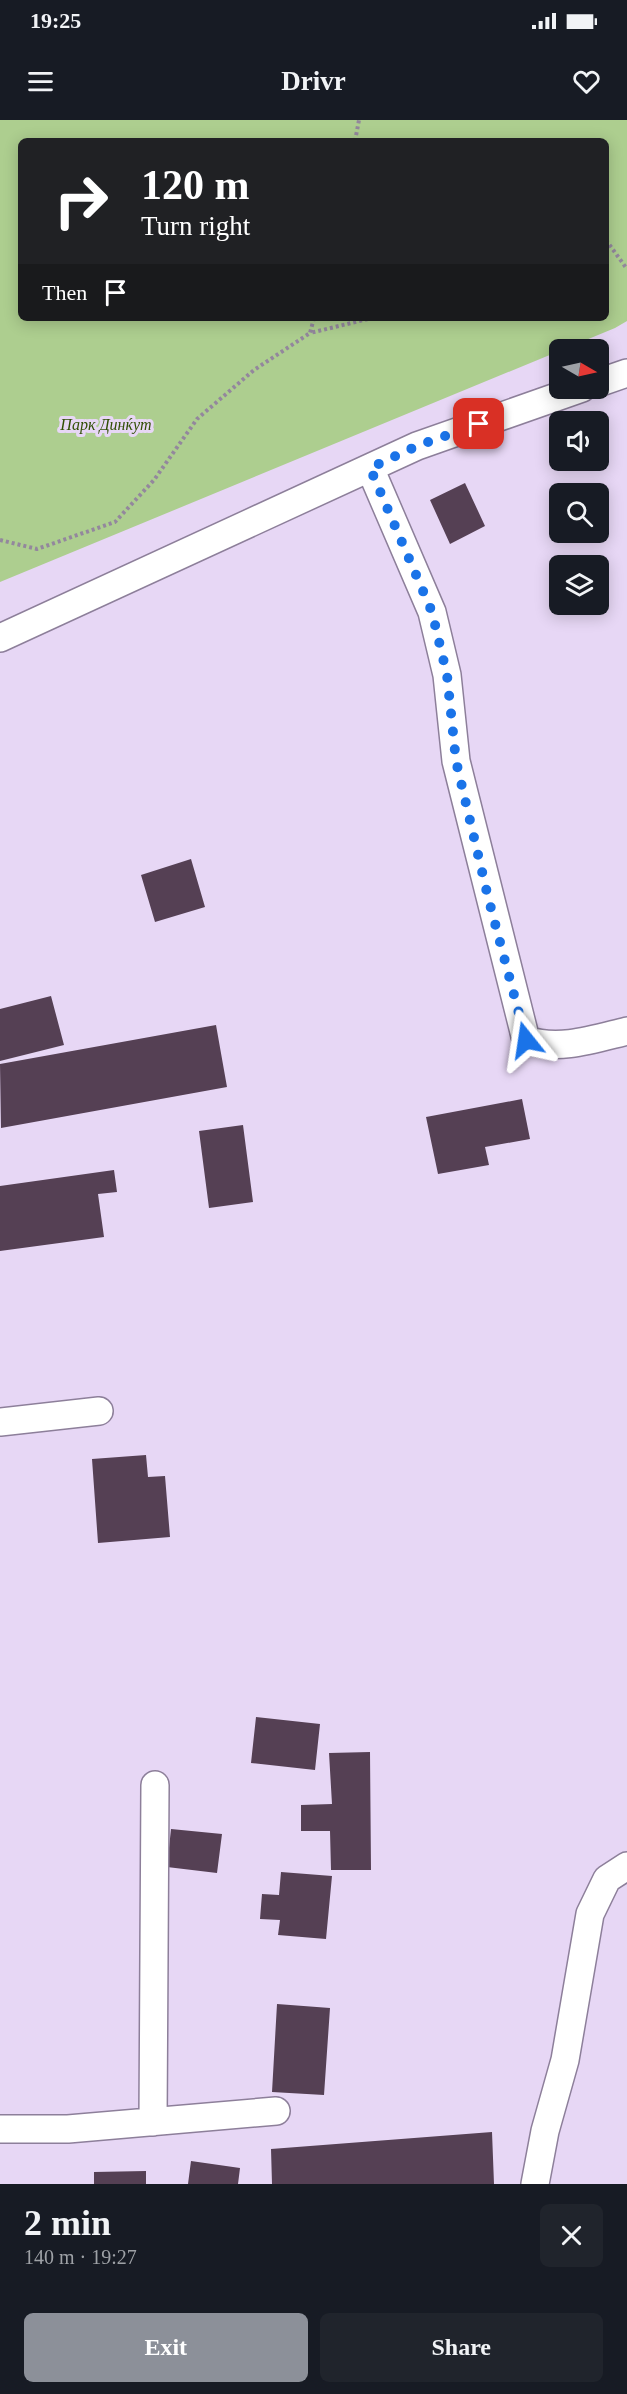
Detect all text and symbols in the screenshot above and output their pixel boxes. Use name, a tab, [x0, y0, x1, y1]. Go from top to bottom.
text: 19:25	[30, 8, 81, 33]
icon: menu	[24, 65, 57, 98]
icon: heart	[570, 65, 603, 98]
text: Drivr	[281, 66, 346, 96]
icon: right	[42, 162, 120, 240]
text: 120 m	[141, 162, 250, 208]
text: Turn right	[141, 211, 250, 241]
icon: arrive	[99, 276, 132, 309]
text: Then	[42, 280, 87, 305]
north arrow	[549, 339, 609, 399]
map controls	[549, 339, 609, 615]
pin	[453, 398, 504, 449]
icon: arrive	[462, 407, 495, 440]
button: sound	[549, 411, 609, 471]
park label: Парк Динќут	[59, 416, 152, 434]
button: search	[549, 483, 609, 543]
button: layers	[549, 555, 609, 615]
position arrow	[494, 1008, 558, 1072]
text: 2 min	[24, 2203, 111, 2243]
button: close	[540, 2204, 603, 2267]
text: 140 m · 19:27	[24, 2246, 137, 2268]
button: Exit	[24, 2313, 308, 2382]
button: Share	[320, 2313, 603, 2382]

